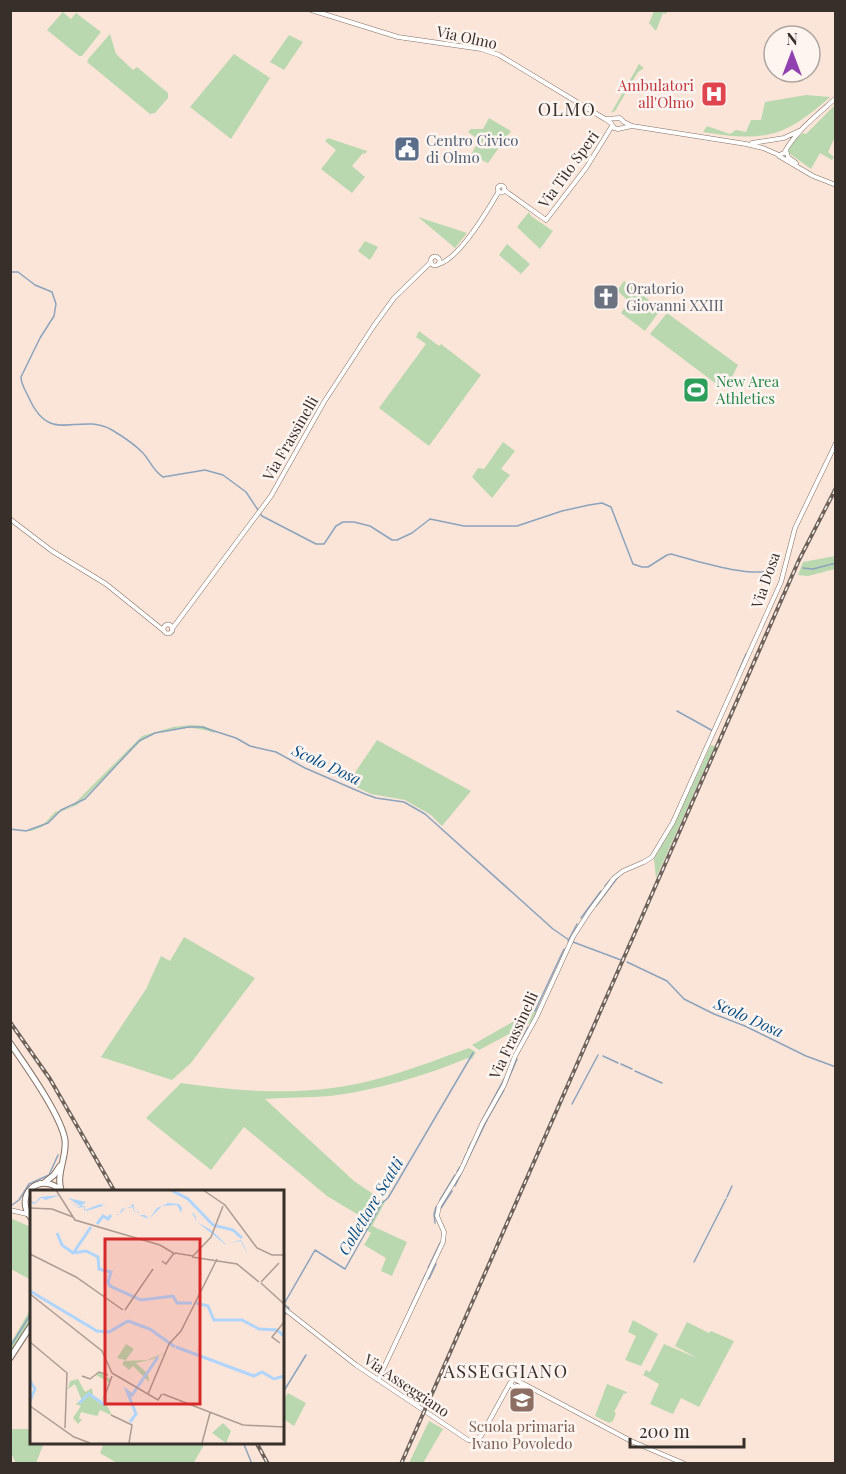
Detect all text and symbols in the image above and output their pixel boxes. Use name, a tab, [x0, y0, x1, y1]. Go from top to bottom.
street label: Via Olmo	[434, 21, 499, 53]
north arrow	[762, 24, 822, 84]
text: N	[786, 28, 798, 49]
place label: Ambulatori all'Olmo	[617, 75, 695, 112]
hospital icon: Ambulatori all'Olmo	[699, 79, 729, 109]
district label: OLMO	[538, 97, 596, 121]
street label: Via Tito Speri	[533, 126, 603, 212]
place label: Centro Civico di Olmo	[426, 130, 518, 167]
public building icon: Centro Civico di Olmo	[392, 134, 422, 164]
place label: Oratorio Giovanni XXIII	[626, 278, 724, 315]
church icon: Oratorio Giovanni XXIII	[591, 282, 621, 312]
place label: New Area Athletics	[715, 371, 780, 408]
sports icon: New Area Athletics	[681, 375, 711, 405]
street label: Via Frassinelli	[257, 392, 323, 485]
street label: Via Dosa	[746, 549, 784, 611]
water label: Scolo Dosa	[288, 738, 365, 789]
street label: Via Frassinelli	[484, 987, 542, 1083]
water label: Scolo Dosa	[710, 992, 787, 1042]
water label: Collettore Scatti	[333, 1152, 408, 1259]
inset map	[30, 1190, 284, 1444]
street label: Via Asseggiano	[359, 1348, 454, 1421]
district label: ASSEGGIANO	[442, 1359, 569, 1383]
school or university icon: Scuola primaria Ivano Povoledo	[507, 1385, 537, 1415]
scale bar	[630, 1411, 744, 1449]
place label: Scuola primaria Ivano Povoledo	[469, 1416, 576, 1453]
text: 200 m	[639, 1419, 690, 1443]

